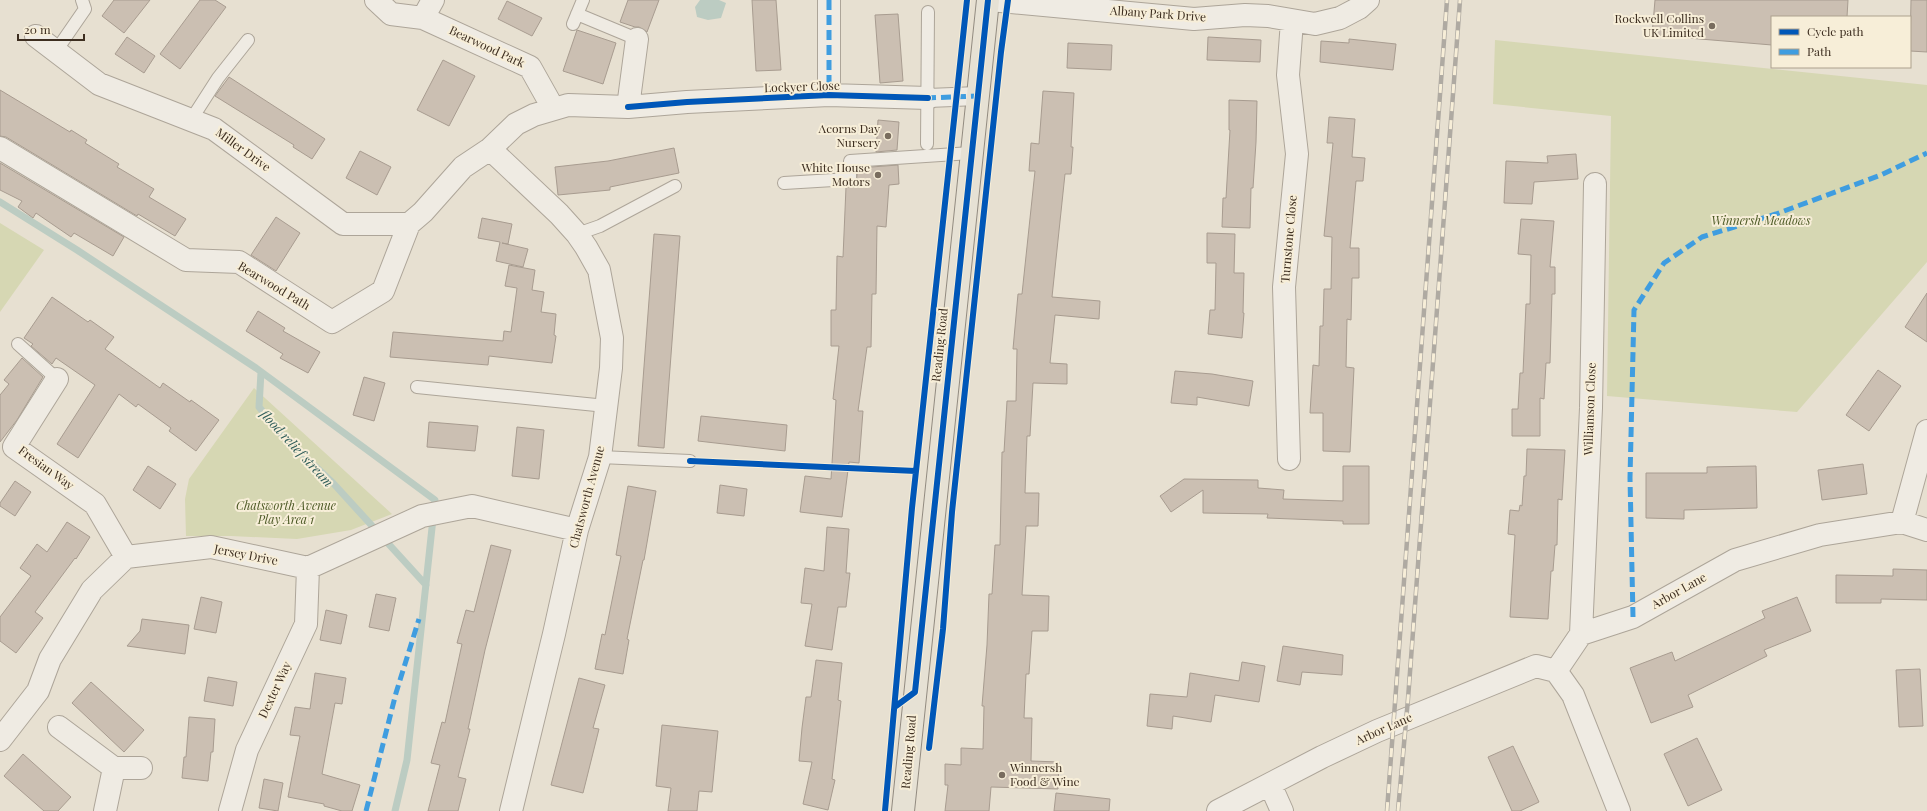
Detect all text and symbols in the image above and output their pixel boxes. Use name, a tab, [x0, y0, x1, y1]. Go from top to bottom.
street label: Albany Park Drive	[1108, 2, 1207, 24]
place label: Rockwell Collins UK Limited	[1615, 10, 1704, 40]
scale bar	[18, 16, 84, 42]
legend	[1771, 16, 1911, 68]
text: 20 m	[24, 21, 51, 37]
marker: Rockwell Collins UK Limited	[1707, 21, 1717, 31]
street label: Bearwood Park	[447, 22, 528, 71]
text: Cycle path	[1807, 23, 1864, 39]
text: Path	[1807, 43, 1831, 59]
street label: Lockyer Close	[764, 77, 840, 95]
place label: Acorns Day Nursery	[818, 120, 880, 150]
street label: Miller Drive	[213, 124, 274, 175]
marker: Acorns Day Nursery	[883, 131, 893, 141]
place label: White House Motors	[800, 159, 870, 189]
marker: White House Motors	[873, 170, 883, 180]
street label: Turnstone Close	[1276, 194, 1300, 283]
park label: Winnersh Meadows	[1711, 212, 1811, 228]
street label: Bearwood Path	[236, 257, 313, 313]
street label: Reading Road	[927, 307, 951, 383]
street label: Williamson Close	[1579, 362, 1599, 457]
water label: flood relief stream	[257, 405, 338, 490]
street label: Fresian Way	[16, 442, 78, 493]
street label: Chatsworth Avenue	[565, 444, 607, 550]
park label: Chatsworth Avenue Play Area 1	[236, 497, 336, 527]
street label: Jersey Drive	[212, 540, 279, 568]
street label: Arbor Lane	[1647, 569, 1709, 612]
street label: Dexter Way	[254, 659, 294, 721]
street label: Arbor Lane	[1352, 709, 1414, 748]
street label: Reading Road	[897, 714, 919, 789]
place label: Winnersh Food & Wine	[1009, 759, 1080, 789]
marker: Winnersh Food & Wine	[997, 770, 1007, 780]

